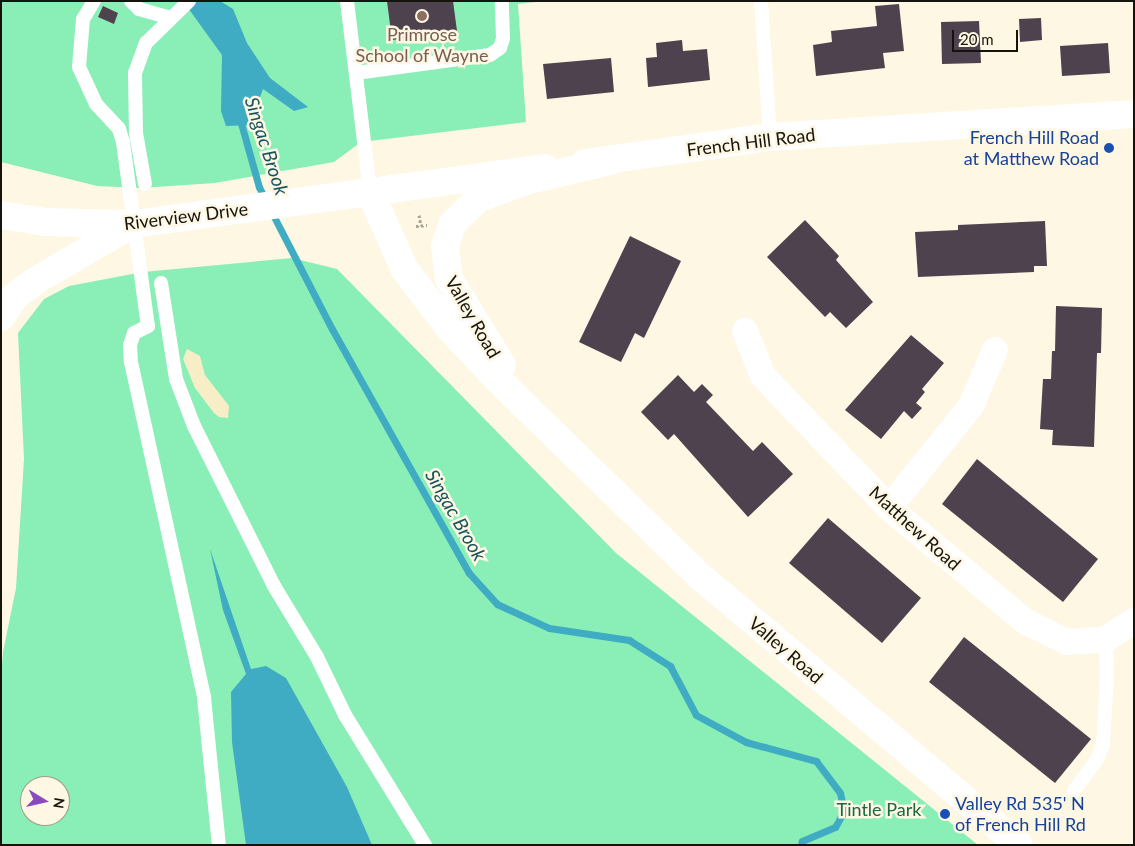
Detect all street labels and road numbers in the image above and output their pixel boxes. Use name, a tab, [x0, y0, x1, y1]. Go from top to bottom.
street label: French Hill Road	[685, 123, 817, 161]
street label: Riverview Drive	[123, 198, 249, 234]
street label: Valley Road	[441, 272, 505, 362]
street label: Matthew Road	[865, 481, 965, 575]
street label: Valley Road	[744, 612, 828, 688]

